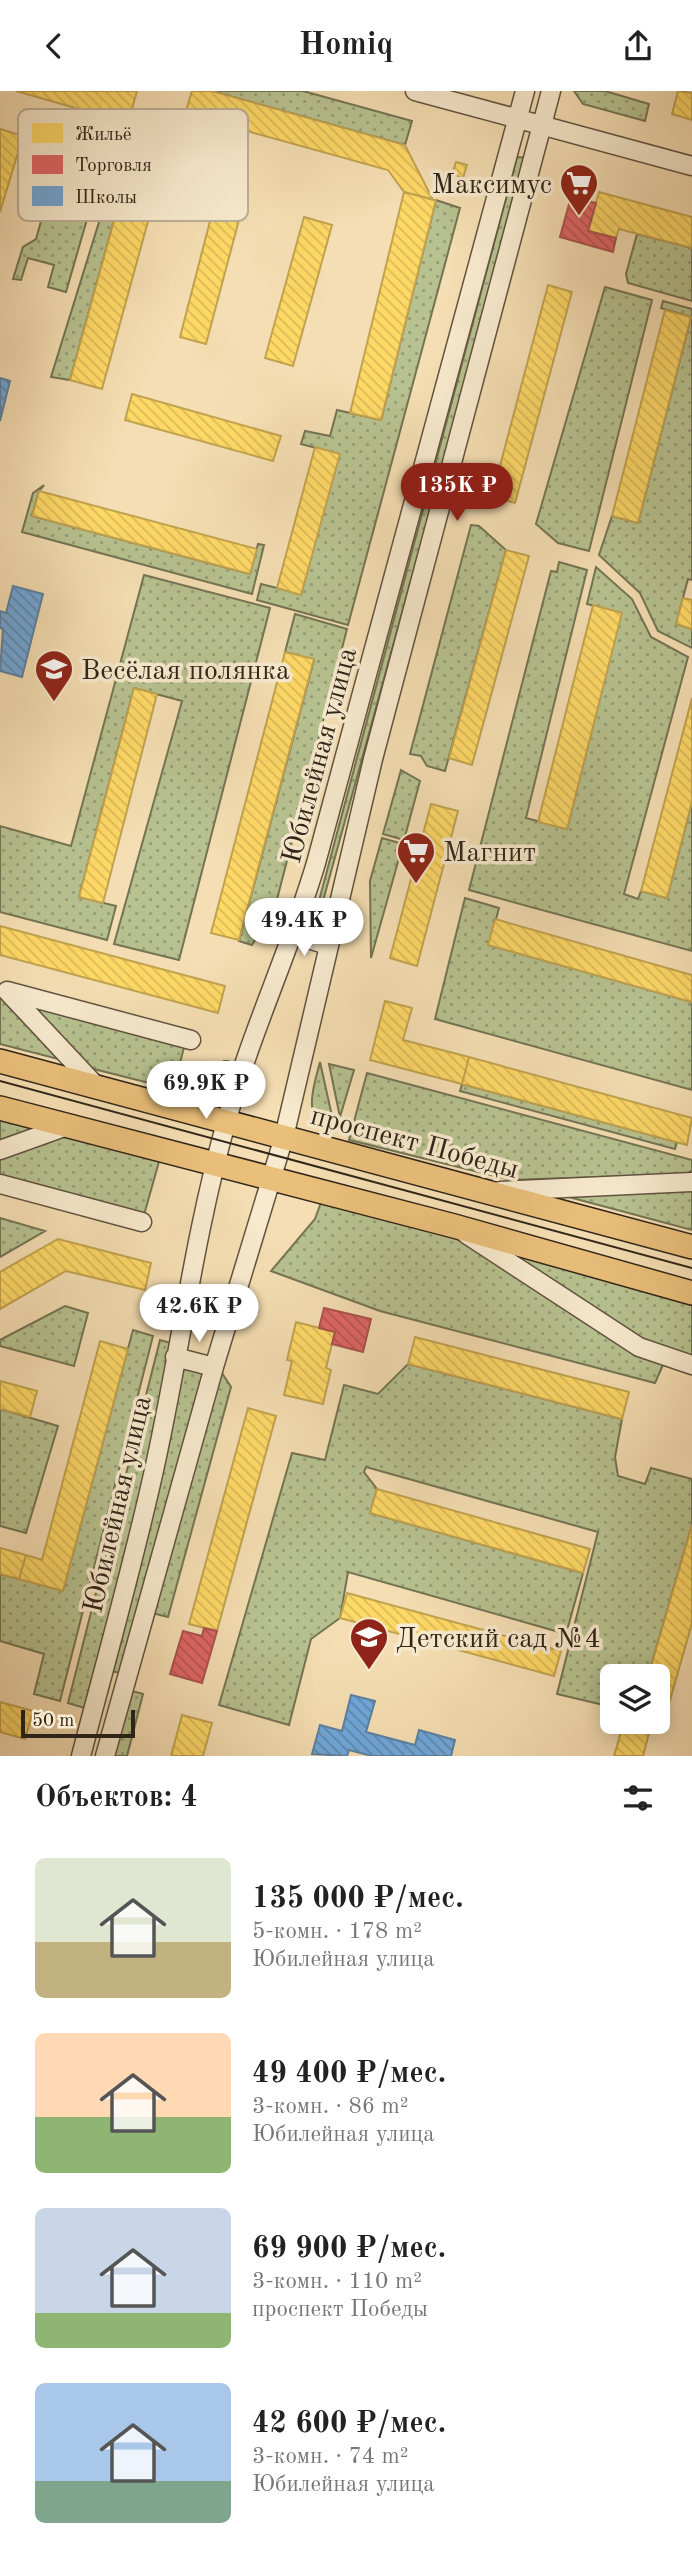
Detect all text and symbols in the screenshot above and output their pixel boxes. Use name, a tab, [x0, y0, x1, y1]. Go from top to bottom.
icon: back	[35, 27, 73, 65]
icon: share	[619, 27, 657, 65]
text: Homiq	[299, 30, 393, 62]
legend	[18, 109, 248, 221]
text: Жильё	[75, 126, 132, 145]
text: Торговля	[75, 157, 152, 176]
supermarket icon: Максимус	[558, 162, 600, 217]
place label: Максимус	[432, 172, 552, 200]
text: Школы	[75, 189, 137, 208]
pin: 135K ₽	[400, 463, 514, 523]
text: 135K ₽	[417, 474, 497, 497]
street label: Юбилейная улица	[279, 645, 363, 867]
school or university icon: Весёлая полянка	[33, 648, 75, 703]
place label: Весёлая полянка	[81, 658, 290, 686]
supermarket icon: Магнит	[395, 830, 437, 885]
place label: Магнит	[443, 840, 536, 868]
pin: 49.4K ₽	[239, 899, 369, 958]
text: 49.4K ₽	[261, 909, 347, 932]
pin: 69.9K ₽	[141, 1061, 271, 1121]
text: 69.9K ₽	[163, 1072, 249, 1095]
street label: проспект Победы	[307, 1103, 521, 1185]
pin: 42.6K ₽	[134, 1285, 264, 1344]
text: 42.6K ₽	[156, 1295, 242, 1318]
street label: Юбилейная улица	[80, 1393, 158, 1616]
school or university icon: Детский сад №4	[348, 1616, 390, 1671]
place label: Детский сад №4	[396, 1626, 601, 1654]
map controls	[600, 1664, 670, 1734]
button: layers	[600, 1664, 670, 1734]
scale bar	[21, 1707, 135, 1739]
text: 50 m	[32, 1712, 74, 1731]
icon: filters	[619, 1779, 657, 1817]
text: Объектов: 4	[35, 1783, 198, 1813]
text: 135 000 ₽/мес.	[252, 1884, 464, 1914]
icon: home	[91, 1886, 175, 1970]
text: 5-комн. · 178 m²	[252, 1920, 422, 1943]
text: Юбилейная улица	[252, 1948, 435, 1971]
text: 49 400 ₽/мес.	[252, 2059, 446, 2089]
icon: home	[91, 2061, 175, 2145]
text: 3-комн. · 86 m²	[252, 2095, 409, 2118]
text: Юбилейная улица	[252, 2123, 435, 2146]
text: 69 900 ₽/мес.	[252, 2234, 446, 2264]
icon: home	[91, 2236, 175, 2320]
text: 3-комн. · 110 m²	[252, 2270, 422, 2293]
text: проспект Победы	[252, 2298, 428, 2321]
text: 42 600 ₽/мес.	[252, 2409, 446, 2439]
icon: home	[91, 2411, 175, 2495]
text: 3-комн. · 74 m²	[252, 2445, 409, 2468]
text: Юбилейная улица	[252, 2473, 435, 2496]

